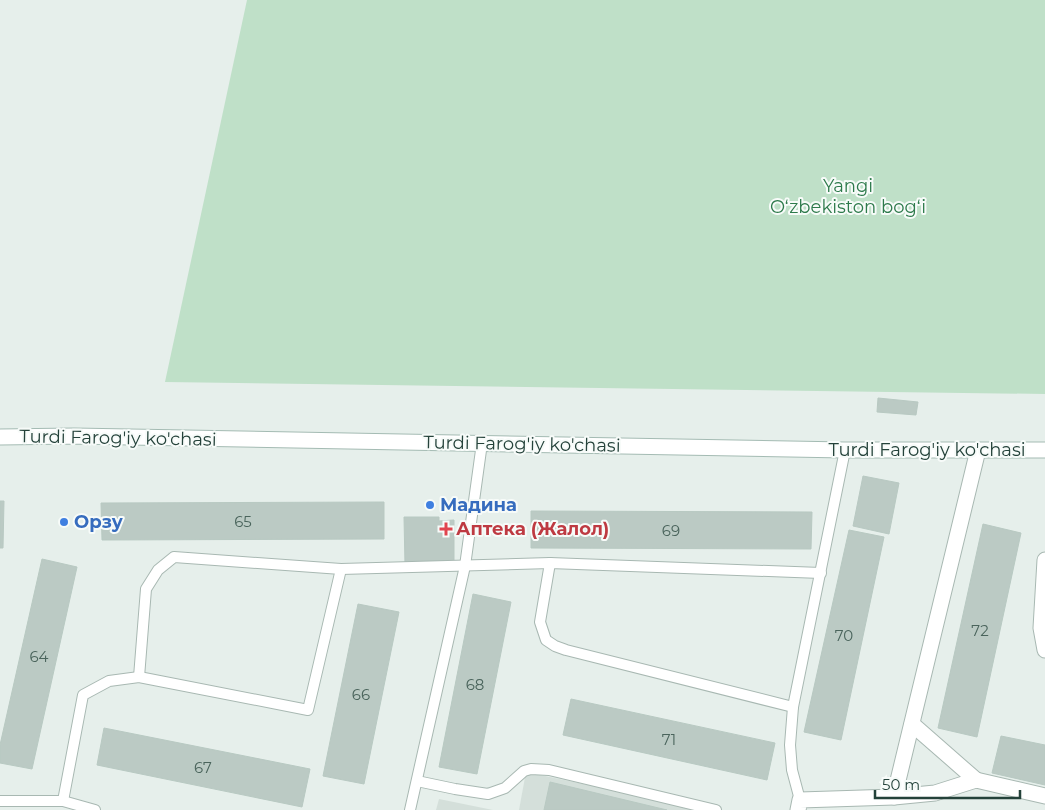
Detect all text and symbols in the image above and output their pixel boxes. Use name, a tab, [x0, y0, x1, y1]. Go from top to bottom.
park label: Yangi Oʻzbekiston bogʻi	[770, 175, 926, 218]
street label: Turdi Farog'iy ko'chasi	[19, 425, 217, 451]
street label: Turdi Farog'iy ko'chasi	[423, 431, 621, 457]
street label: Turdi Farog'iy ko'chasi	[828, 439, 1026, 461]
place label: Мадина	[440, 494, 517, 516]
marker: Мадина	[424, 499, 436, 511]
place label: Орзу	[74, 511, 124, 533]
house number: 65	[234, 512, 252, 531]
marker: Орзу	[58, 516, 70, 528]
place label: Аптека (Жалол)	[456, 518, 609, 540]
house number: 69	[662, 521, 680, 540]
marker: Аптека (Жалол)	[440, 523, 452, 535]
house number: 72	[971, 621, 989, 640]
house number: 70	[835, 626, 853, 645]
house number: 64	[29, 647, 49, 666]
house number: 68	[466, 675, 484, 694]
house number: 66	[352, 685, 370, 704]
house number: 71	[662, 730, 676, 749]
house number: 67	[194, 758, 212, 777]
scale bar	[875, 768, 1020, 800]
text: 50 m	[882, 775, 920, 794]

